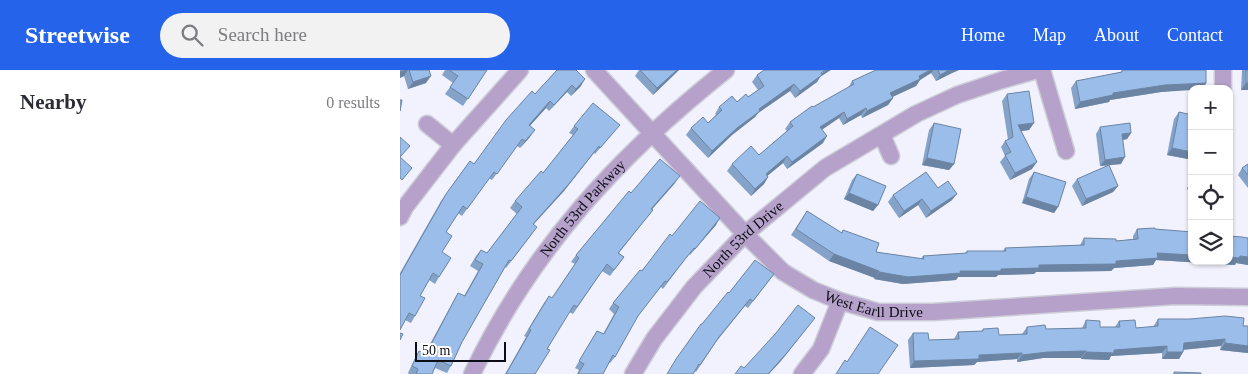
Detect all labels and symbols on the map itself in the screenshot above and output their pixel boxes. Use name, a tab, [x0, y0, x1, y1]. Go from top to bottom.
street label: North 53rd Parkway	[537, 156, 629, 260]
street label: North 53rd Drive	[700, 198, 787, 281]
street label: West Earll Drive	[822, 288, 923, 320]
scale bar	[415, 339, 506, 362]

